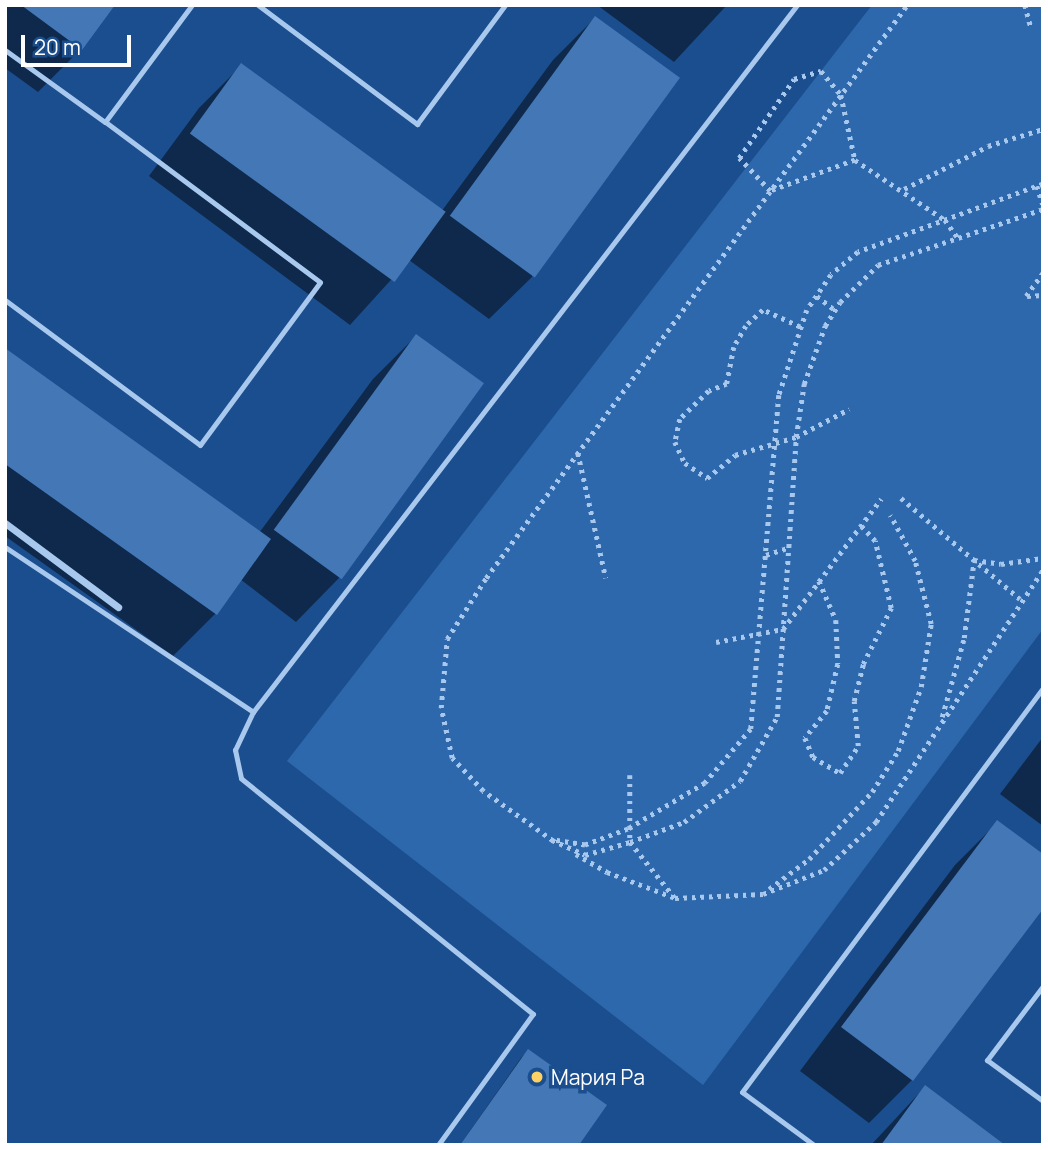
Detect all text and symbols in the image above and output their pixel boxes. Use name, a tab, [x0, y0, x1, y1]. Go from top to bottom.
scale bar	[24, 21, 135, 65]
text: 20 m	[34, 33, 81, 61]
place label: Мария Ра	[551, 1064, 645, 1090]
marker: Мария Ра	[529, 1069, 545, 1085]

